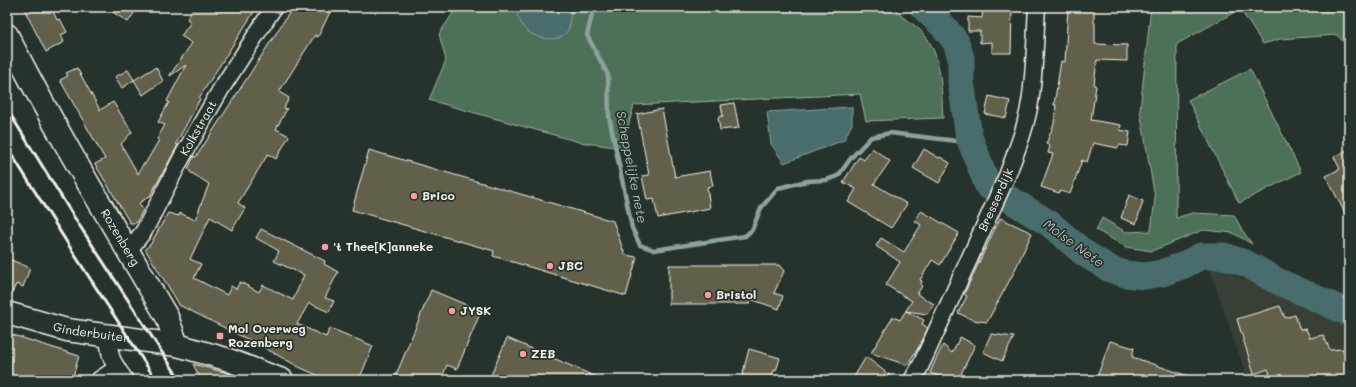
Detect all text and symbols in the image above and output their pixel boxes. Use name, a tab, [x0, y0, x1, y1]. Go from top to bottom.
street label: Kolkstraat	[175, 97, 220, 158]
water label: Scheppelijke nete	[613, 109, 652, 225]
street label: Bresserdijk	[974, 166, 1016, 234]
place label: Brico	[422, 187, 455, 203]
marker: Brico	[409, 191, 419, 201]
street label: Rozenberg	[98, 206, 144, 269]
water label: Molse Nete	[1040, 215, 1108, 270]
place label: 't Thee[K]anneke	[333, 238, 433, 254]
marker: 't Thee[K]anneke	[320, 242, 330, 252]
place label: JBC	[558, 257, 583, 273]
marker: JBC	[545, 261, 555, 271]
place label: Bristol	[716, 286, 756, 302]
marker: Bristol	[703, 290, 713, 300]
place label: JYSK	[460, 302, 491, 318]
marker: JYSK	[447, 306, 457, 316]
street label: Ginderbuiten	[51, 317, 131, 346]
place label: Mol Overweg Rozenberg	[228, 320, 306, 350]
marker: Mol Overweg Rozenberg	[215, 331, 225, 341]
place label: ZEB	[531, 345, 555, 361]
marker: ZEB	[518, 349, 528, 359]

